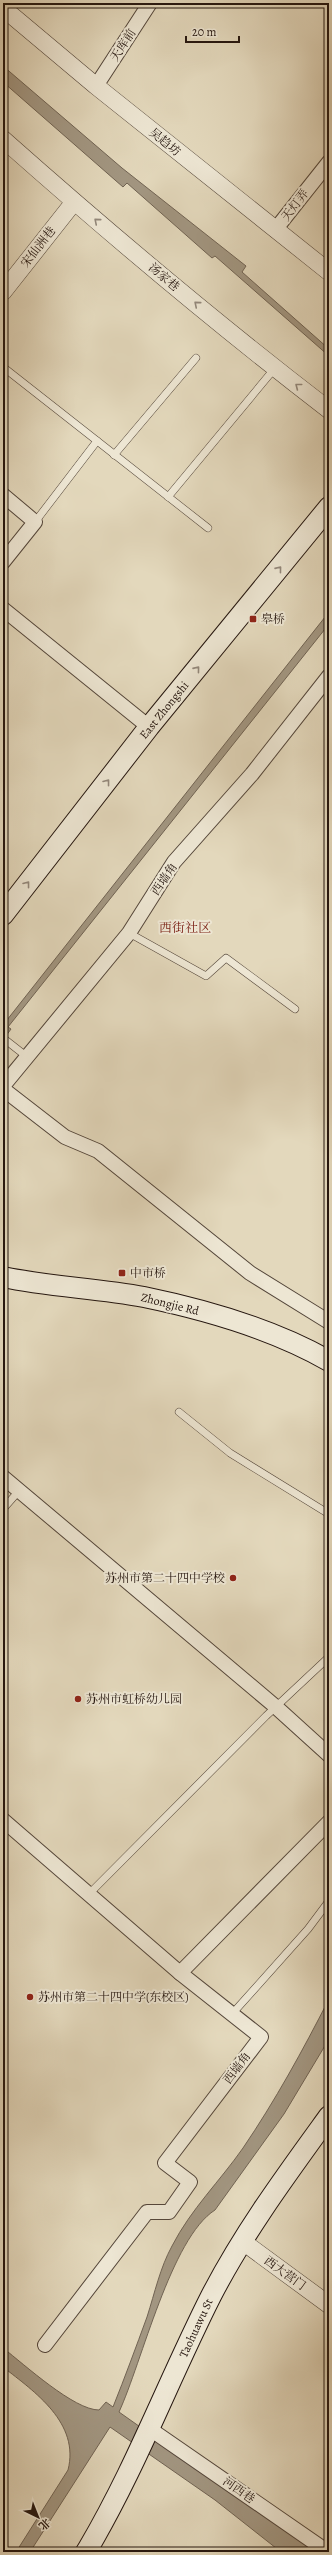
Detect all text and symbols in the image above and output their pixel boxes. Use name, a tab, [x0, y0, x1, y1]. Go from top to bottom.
scale bar	[186, 18, 239, 44]
text: 20 m	[192, 24, 216, 40]
street label: 天库前	[106, 26, 140, 64]
street label: 吴趋坊	[146, 124, 184, 160]
street label: 天灯弄	[278, 186, 312, 224]
one-way arrow	[94, 219, 102, 226]
street label: 宋仙洲巷	[17, 223, 59, 271]
street label: 汤家巷	[145, 259, 183, 295]
one-way arrow	[195, 302, 202, 309]
one-way arrow	[296, 384, 303, 391]
one-way arrow	[274, 566, 281, 573]
place label: 皋桥	[261, 611, 285, 627]
marker: 皋桥	[248, 614, 258, 624]
one-way arrow	[192, 667, 199, 674]
street label: East Zhongshi	[136, 678, 192, 742]
one-way arrow	[102, 779, 109, 786]
street label: 西墙角	[147, 860, 181, 898]
one-way arrow	[22, 882, 29, 889]
district label: 西街社区	[159, 919, 211, 936]
place label: 中市桥	[130, 1265, 166, 1281]
marker: 中市桥	[117, 1268, 127, 1278]
street label: Zhongjie Rd	[139, 1289, 201, 1319]
place label: 苏州市第二十四中学校	[105, 1570, 225, 1586]
marker: 苏州市第二十四中学校	[228, 1573, 238, 1583]
place label: 苏州市虹桥幼儿园	[86, 1691, 182, 1707]
marker: 苏州市虹桥幼儿园	[73, 1694, 83, 1704]
place label: 苏州市第二十四中学(东校区)	[38, 1989, 189, 2005]
marker: 苏州市第二十四中学(东校区)	[25, 1992, 35, 2002]
street label: 西墙角	[220, 2049, 254, 2087]
street label: 西大营门	[261, 2252, 309, 2294]
street label: Taohuawu St	[175, 2296, 217, 2360]
street label: 河西巷	[220, 2473, 258, 2507]
north arrow	[18, 2497, 58, 2537]
text: 北	[35, 2515, 54, 2533]

